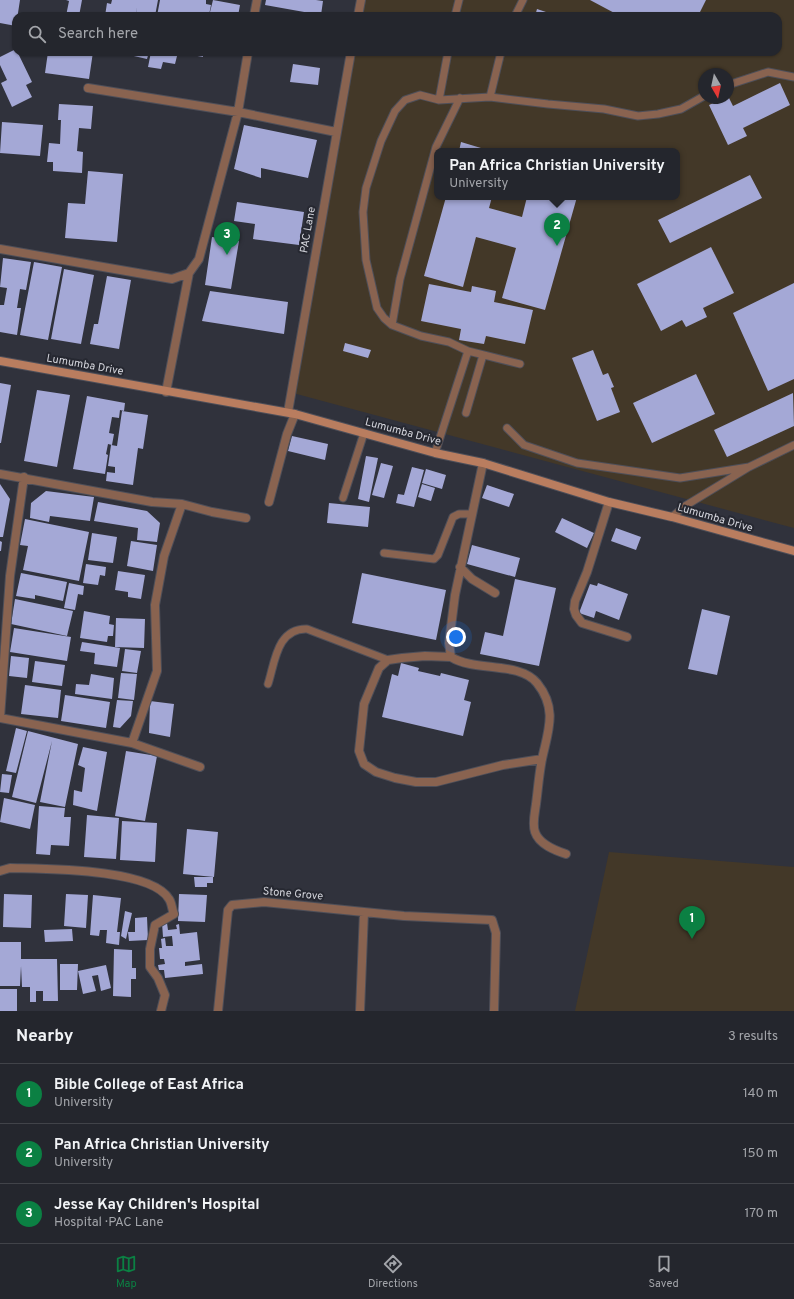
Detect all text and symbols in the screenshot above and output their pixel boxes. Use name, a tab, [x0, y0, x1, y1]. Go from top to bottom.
search box	[12, 12, 782, 56]
icon: search	[26, 23, 48, 45]
text: Search here	[58, 25, 138, 44]
north arrow	[698, 68, 734, 104]
popup	[434, 148, 680, 200]
text: Pan Africa Christian University	[449, 157, 665, 176]
text: University	[449, 176, 508, 192]
street label: PAC Lane	[297, 206, 319, 254]
pin: 2	[544, 213, 570, 246]
pin: 3	[214, 222, 240, 255]
street label: Lumumba Drive	[45, 351, 125, 379]
street label: Lumumba Drive	[363, 415, 443, 449]
street label: Lumumba Drive	[676, 501, 755, 536]
your location	[446, 627, 466, 647]
street label: Stone Grove	[262, 884, 324, 904]
pin: 1	[679, 906, 705, 939]
text: Nearby	[16, 1026, 73, 1048]
text: 3 results	[728, 1029, 778, 1045]
text: Bible College of East Africa	[54, 1076, 244, 1095]
text: 1	[26, 1086, 32, 1102]
text: 140 m	[743, 1086, 778, 1102]
text: University	[54, 1095, 113, 1111]
text: Pan Africa Christian University	[54, 1136, 270, 1155]
text: 2	[25, 1146, 33, 1162]
text: 150 m	[743, 1146, 778, 1162]
text: University	[54, 1155, 113, 1171]
text: Jesse Kay Children's Hospital	[54, 1196, 260, 1215]
text: 3	[25, 1206, 33, 1222]
text: 170 m	[744, 1206, 778, 1222]
text: Hospital · PAC Lane	[54, 1215, 163, 1231]
tab: Map	[115, 1253, 137, 1291]
tab: Directions	[368, 1253, 418, 1291]
tab: Saved	[648, 1253, 679, 1291]

